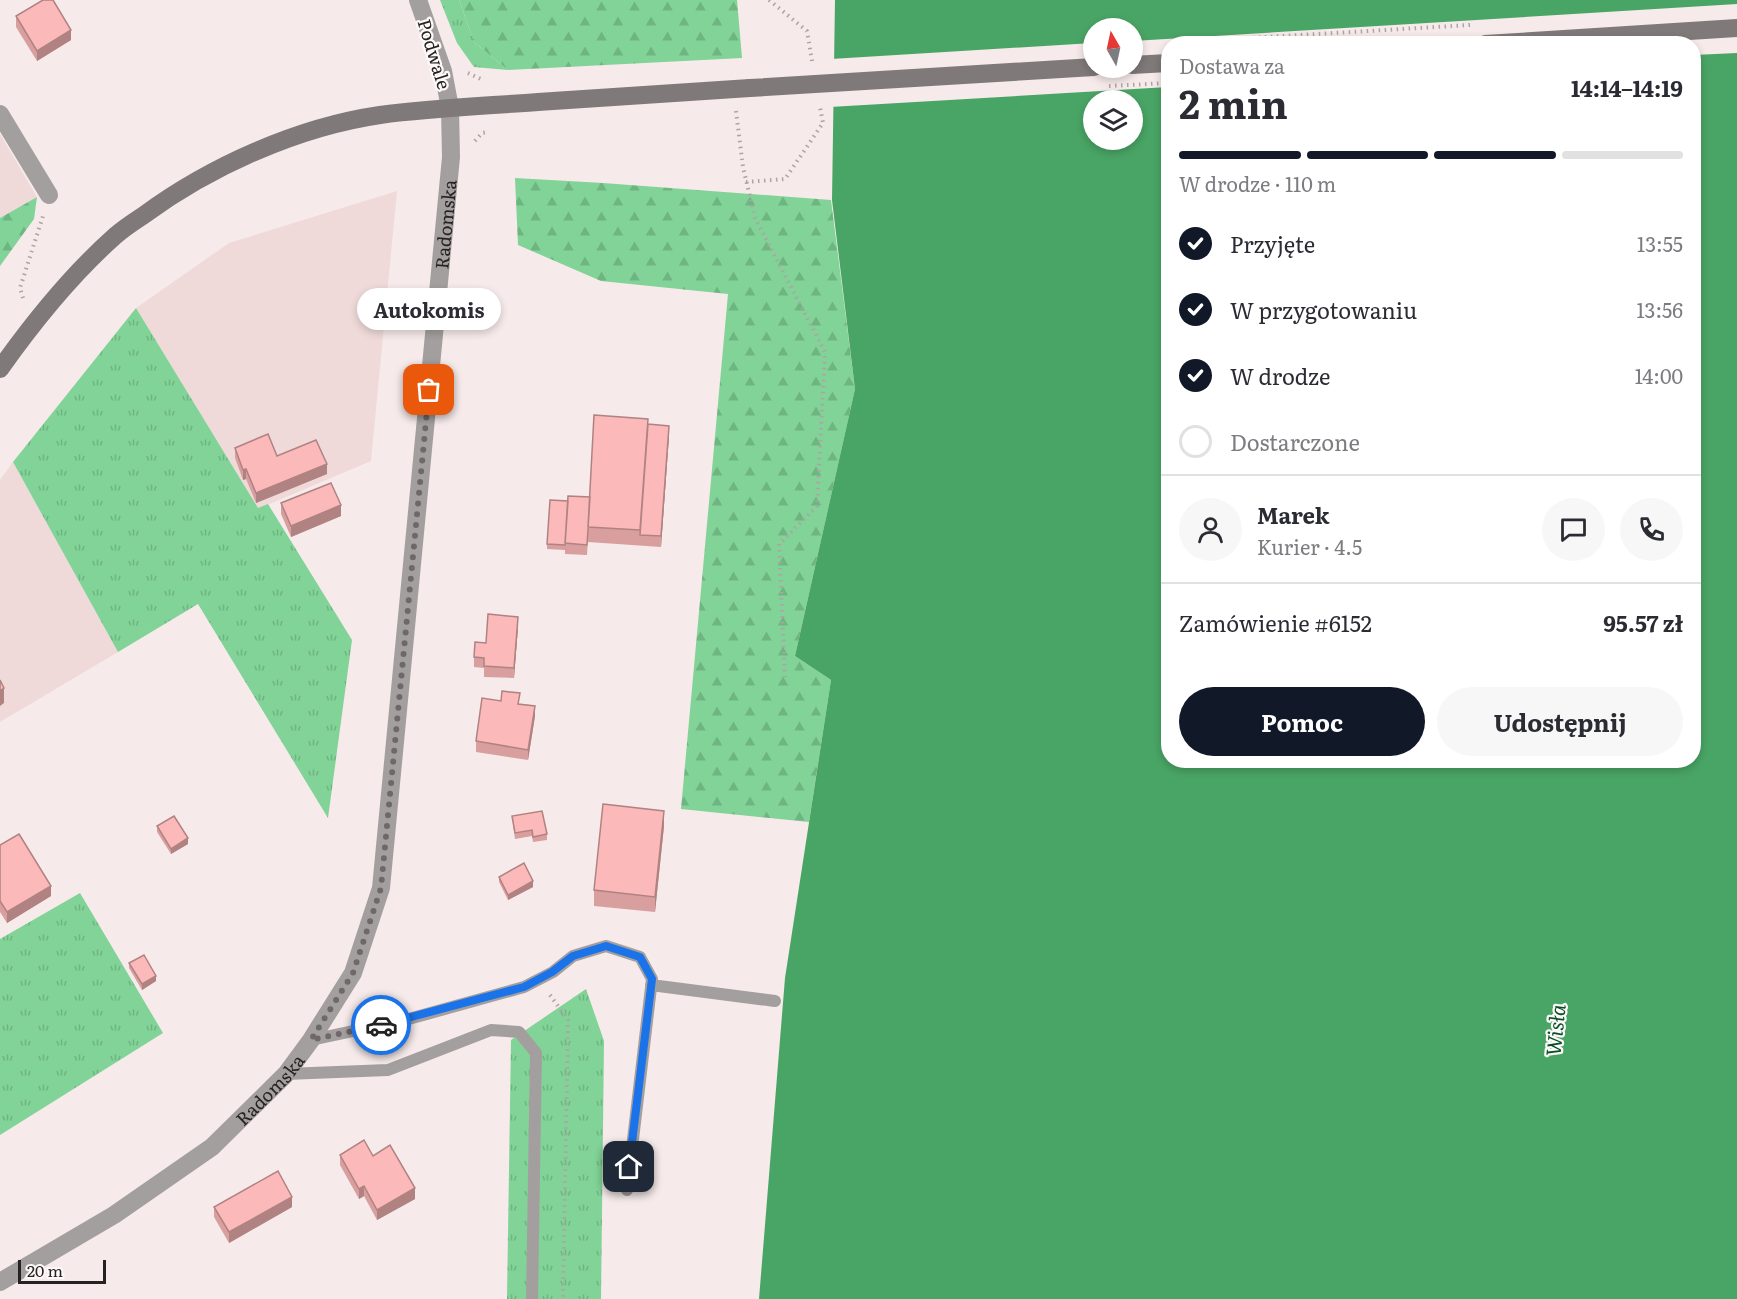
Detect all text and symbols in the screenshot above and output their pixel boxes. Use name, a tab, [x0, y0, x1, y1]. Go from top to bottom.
street label: Podwale	[412, 15, 458, 93]
north arrow	[1083, 18, 1143, 78]
map controls	[1083, 18, 1143, 150]
text: Dostawa za	[1179, 50, 1285, 80]
text: 14:14–14:19	[1571, 71, 1683, 104]
text: 2 min	[1179, 73, 1288, 131]
button: layers	[1083, 90, 1143, 150]
text: W drodze · 110 m	[1179, 168, 1336, 198]
street label: Radomska	[427, 178, 462, 270]
icon: check	[1179, 227, 1212, 260]
text: Przyjęte	[1230, 227, 1315, 260]
text: 13:55	[1637, 228, 1683, 258]
callout: Autokomis	[357, 288, 501, 330]
icon: check	[1179, 293, 1212, 326]
text: W przygotowaniu	[1230, 293, 1417, 326]
text: Autokomis	[373, 294, 485, 324]
text: 13:56	[1636, 294, 1683, 324]
icon: check	[1179, 359, 1212, 392]
text: W drodze	[1230, 359, 1330, 392]
text: 14:00	[1635, 360, 1683, 390]
pin	[403, 364, 454, 415]
icon: bag	[412, 373, 445, 406]
text: Dostarczone	[1230, 425, 1360, 458]
button: person	[1179, 498, 1242, 561]
text: Marek	[1257, 498, 1330, 531]
button: chat	[1542, 498, 1605, 561]
button: phone	[1620, 498, 1683, 561]
text: Kurier · 4.5	[1257, 531, 1362, 561]
text: Zamówienie #6152	[1179, 606, 1372, 639]
text: 95.57 zł	[1603, 606, 1683, 639]
button: Pomoc	[1179, 687, 1425, 756]
button: Udostępnij	[1437, 687, 1683, 756]
courier	[351, 995, 411, 1055]
water label: Wisła	[1536, 1002, 1572, 1057]
icon: car	[365, 1009, 398, 1042]
street label: Radomska	[229, 1048, 310, 1131]
pin	[603, 1141, 654, 1192]
icon: home	[612, 1150, 645, 1183]
scale bar	[18, 1257, 106, 1284]
text: 20 m	[27, 1258, 63, 1282]

